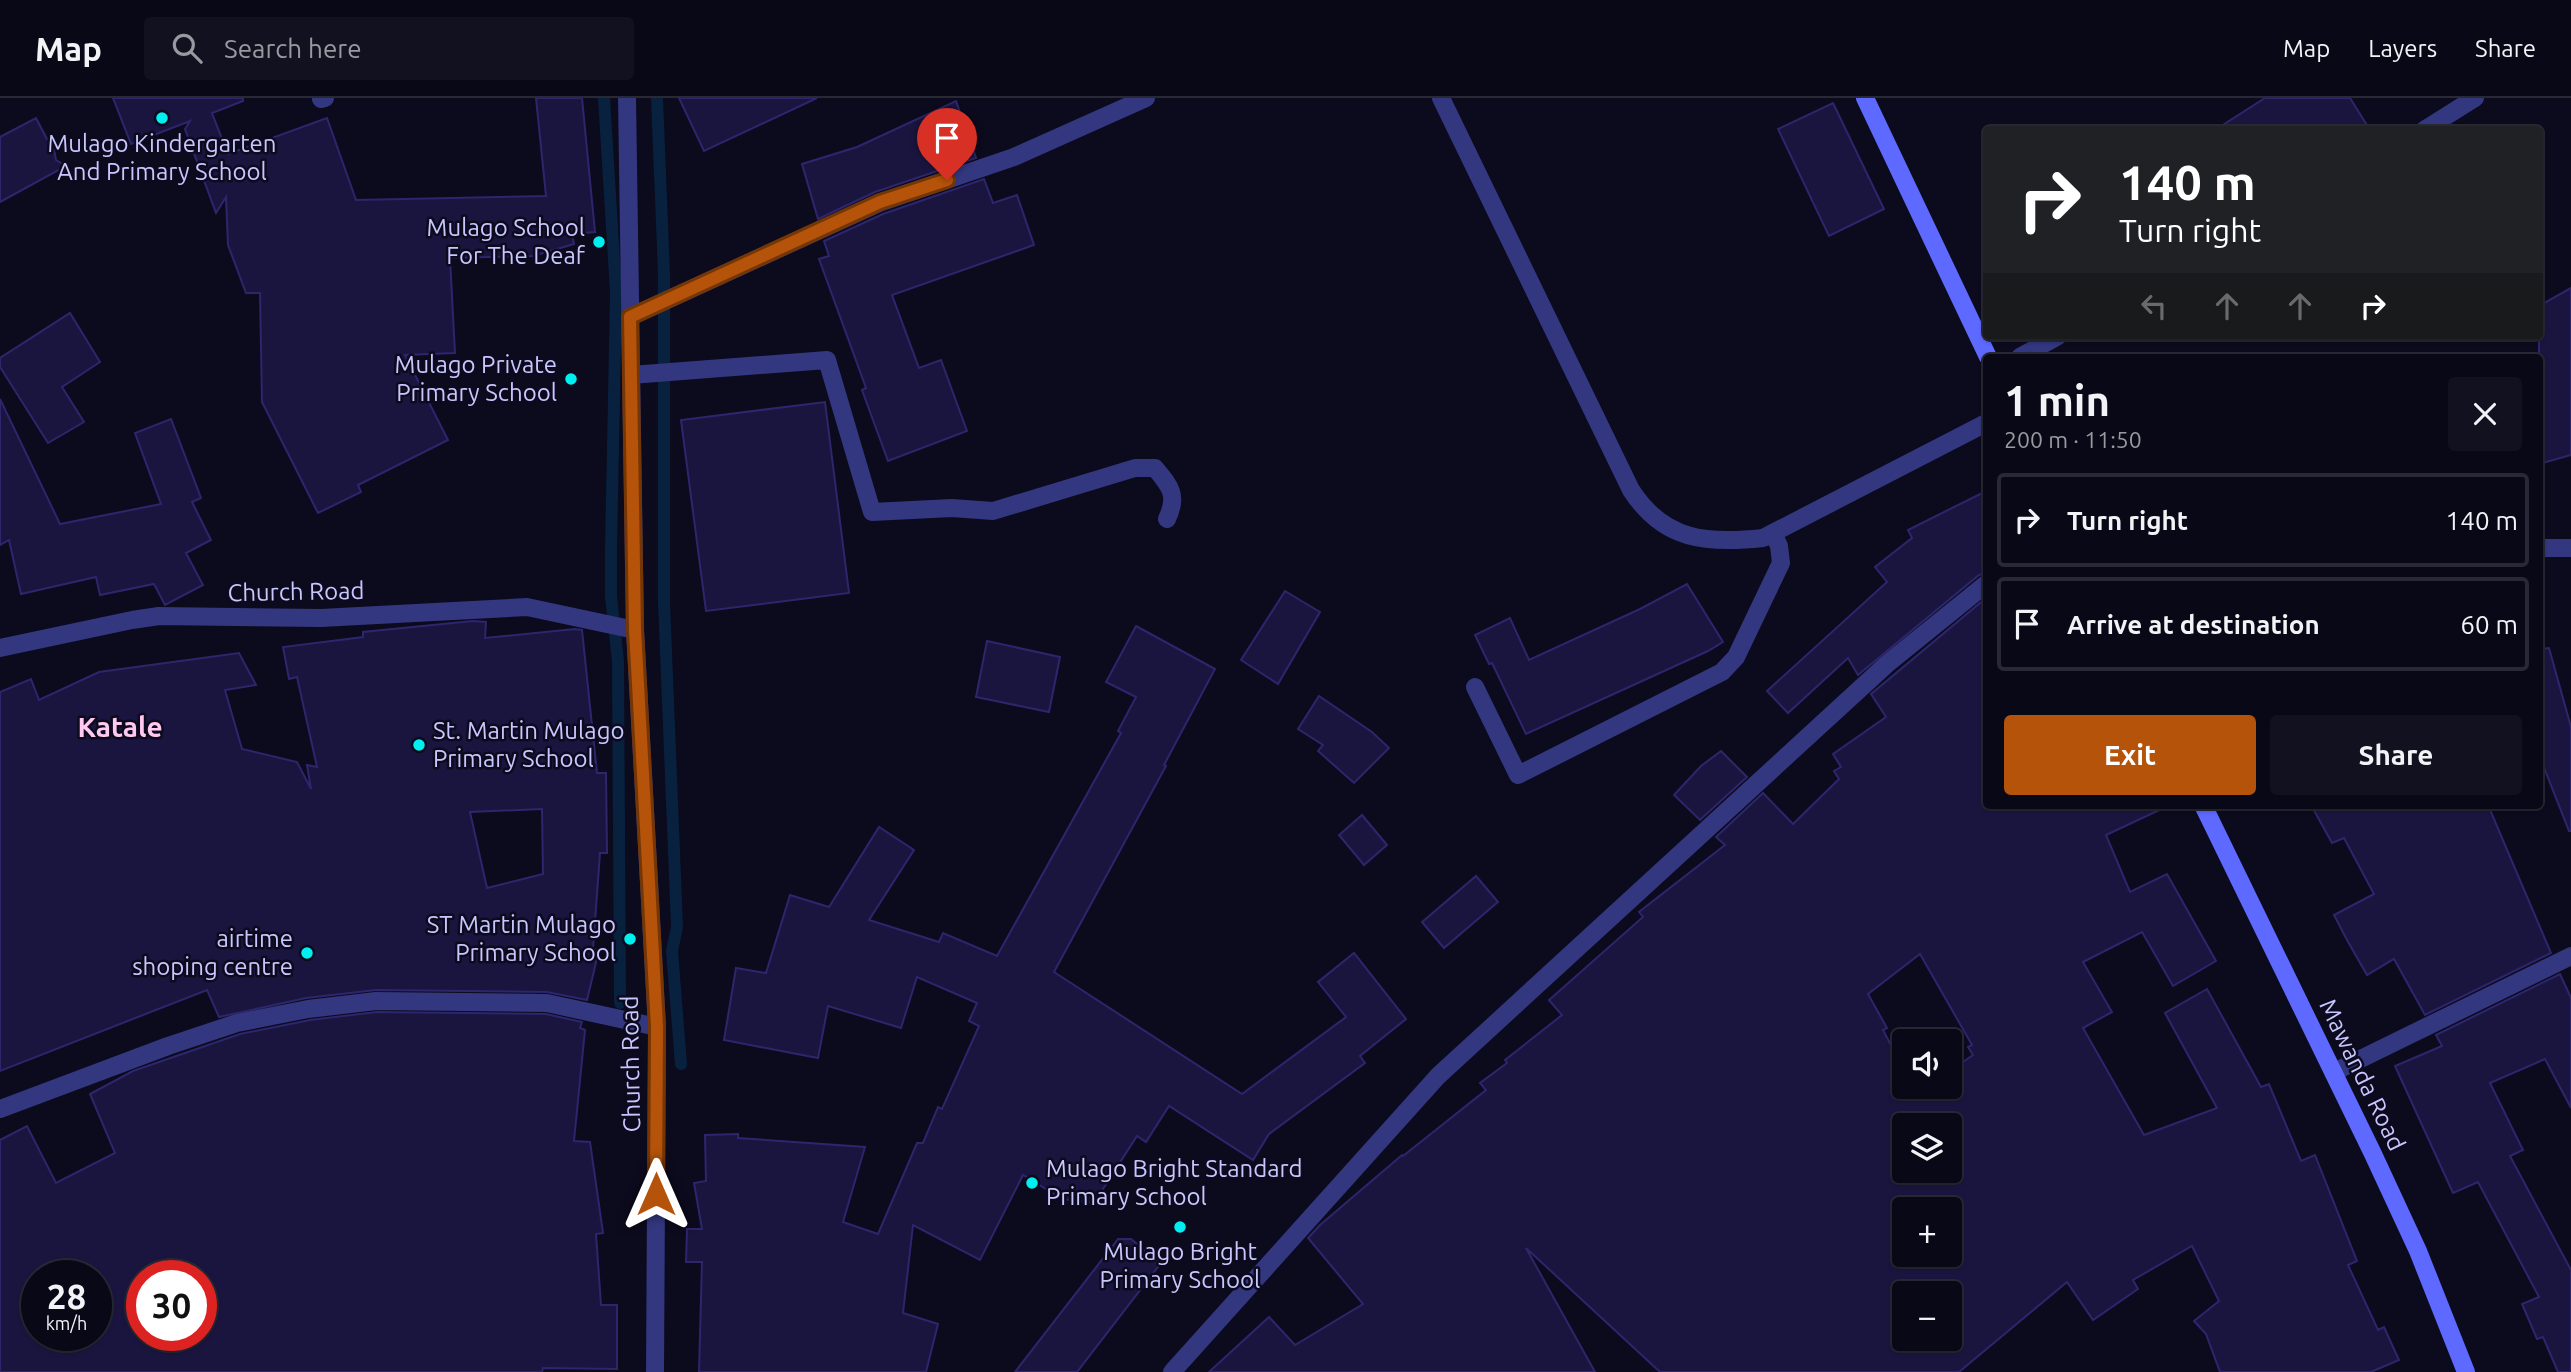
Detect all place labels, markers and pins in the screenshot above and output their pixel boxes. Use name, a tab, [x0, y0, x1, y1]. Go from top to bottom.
pin	[917, 108, 977, 180]
marker: Mulago Kindergarten And Primary School	[154, 110, 170, 126]
place label: Mulago Kindergarten And Primary School	[47, 130, 277, 185]
place label: Mulago School For The Deaf	[427, 214, 586, 269]
marker: Mulago School For The Deaf	[591, 234, 607, 250]
place label: Mulago Private Primary School	[395, 351, 557, 406]
marker: Mulago Private Primary School	[563, 371, 579, 387]
place label: St. Martin Mulago Primary School	[433, 717, 625, 772]
marker: St. Martin Mulago Primary School	[411, 737, 427, 753]
place label: ST Martin Mulago Primary School	[427, 911, 616, 966]
place label: airtime shoping centre	[132, 925, 293, 980]
marker: ST Martin Mulago Primary School	[622, 931, 638, 947]
marker: airtime shoping centre	[299, 945, 315, 961]
place label: Mulago Bright Standard Primary School	[1046, 1155, 1303, 1210]
marker: Mulago Bright Standard Primary School	[1024, 1175, 1040, 1191]
marker: Mulago Bright Primary School	[1172, 1219, 1188, 1235]
place label: Mulago Bright Primary School	[1100, 1238, 1260, 1293]

